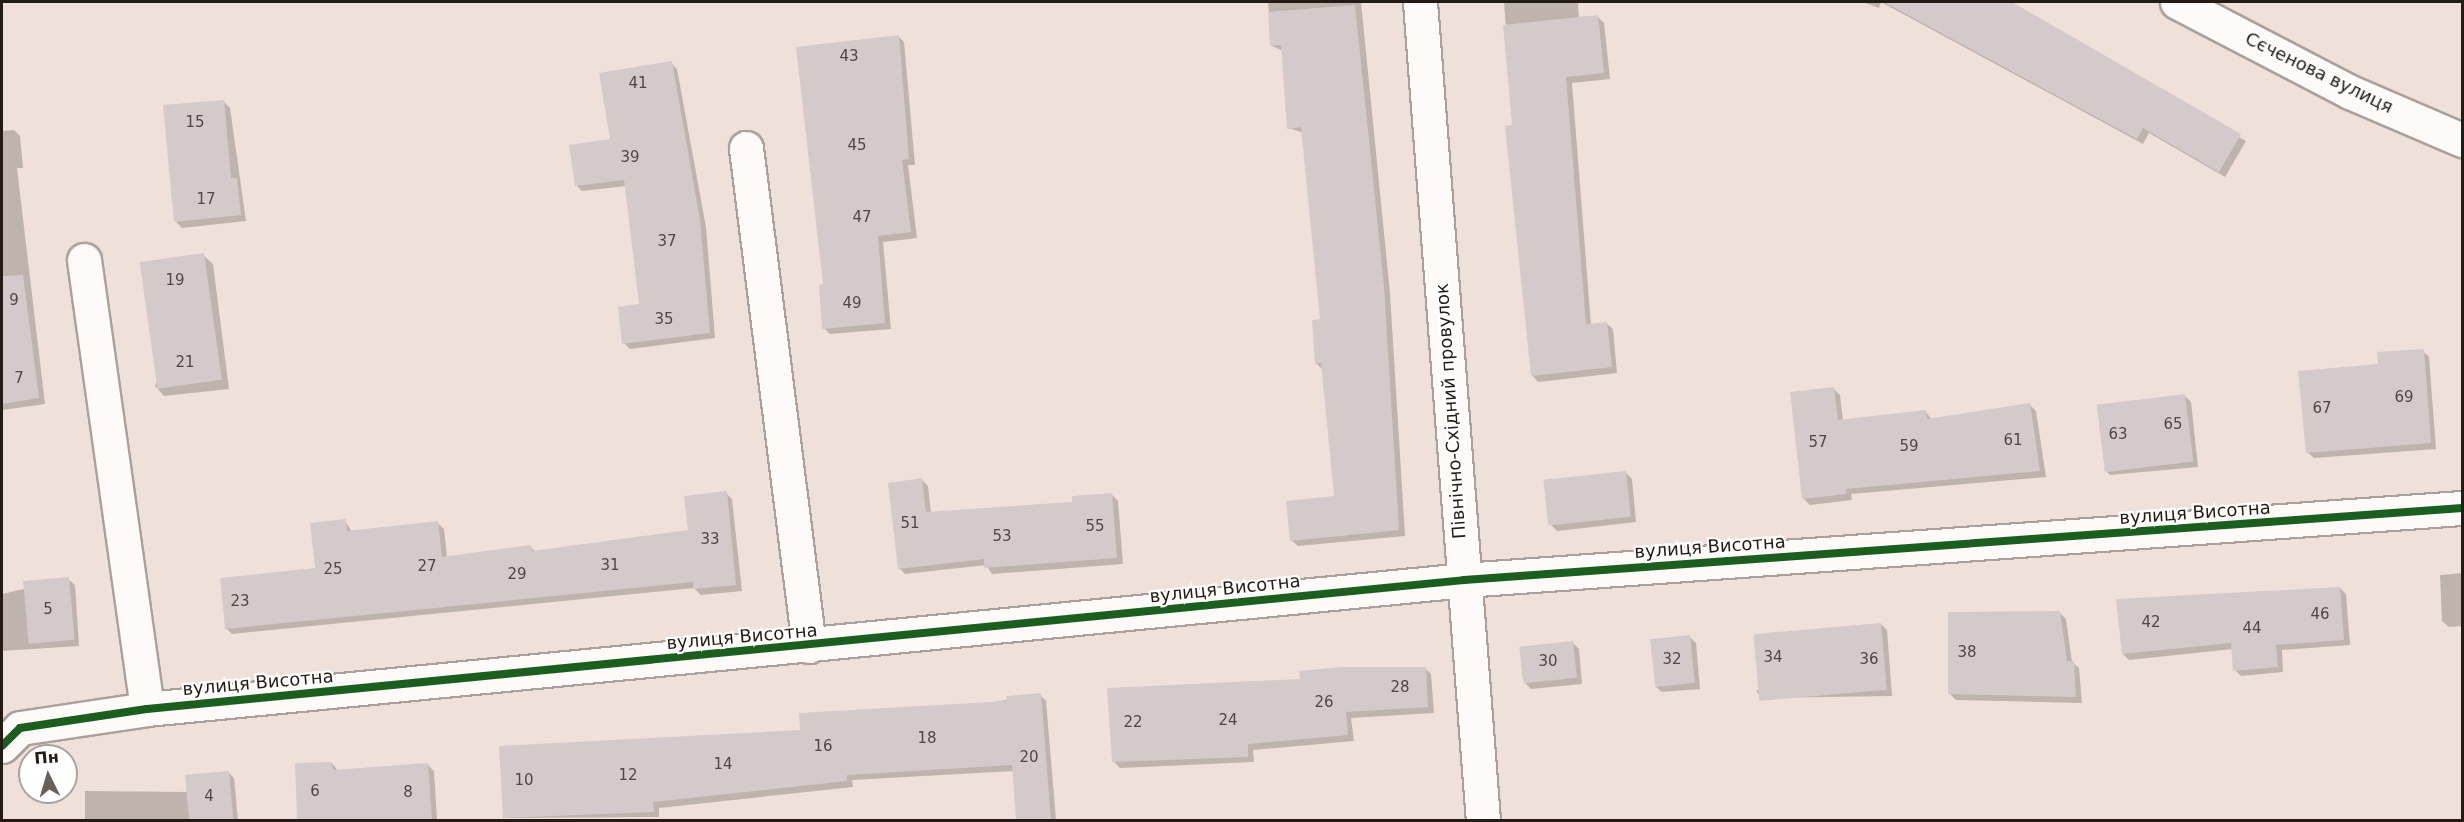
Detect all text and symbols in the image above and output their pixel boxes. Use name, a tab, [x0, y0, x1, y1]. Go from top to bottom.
street label: Сєченова вулиця	[2242, 28, 2396, 118]
house number: 43	[839, 48, 859, 66]
house number: 41	[628, 75, 648, 93]
house number: 15	[185, 114, 205, 132]
house number: 45	[847, 137, 867, 155]
house number: 39	[620, 149, 640, 167]
house number: 17	[196, 191, 216, 209]
house number: 47	[852, 209, 872, 227]
house number: 37	[657, 233, 677, 251]
house number: 19	[165, 272, 185, 290]
street label: Північно-Східний провулок	[1431, 282, 1471, 540]
house number: 9	[9, 292, 19, 310]
house number: 49	[842, 295, 862, 313]
house number: 35	[654, 311, 674, 329]
house number: 21	[175, 354, 195, 372]
house number: 7	[14, 370, 24, 388]
house number: 69	[2394, 389, 2414, 407]
house number: 67	[2312, 400, 2332, 418]
house number: 65	[2163, 416, 2183, 434]
house number: 63	[2108, 426, 2128, 444]
house number: 61	[2003, 432, 2023, 450]
house number: 57	[1808, 434, 1828, 452]
house number: 59	[1899, 438, 1919, 456]
street label: вулиця Висотна	[2119, 497, 2271, 529]
house number: 51	[900, 515, 920, 533]
house number: 55	[1085, 518, 1105, 536]
house number: 53	[992, 528, 1012, 546]
house number: 33	[700, 531, 720, 549]
street label: вулиця Висотна	[1634, 531, 1786, 563]
house number: 31	[600, 557, 620, 575]
house number: 27	[417, 558, 437, 576]
house number: 25	[323, 561, 343, 579]
house number: 29	[507, 566, 527, 584]
street label: вулиця Висотна	[1149, 570, 1301, 608]
house number: 23	[230, 593, 250, 611]
house number: 5	[43, 601, 53, 619]
house number: 46	[2310, 606, 2330, 624]
house number: 42	[2141, 614, 2161, 632]
street label: вулиця Висотна	[666, 620, 818, 654]
house number: 44	[2242, 620, 2262, 638]
house number: 38	[1957, 644, 1977, 662]
house number: 34	[1763, 649, 1783, 667]
house number: 32	[1662, 651, 1682, 669]
house number: 36	[1859, 651, 1879, 669]
house number: 30	[1538, 653, 1558, 671]
street label: вулиця Висотна	[182, 666, 334, 700]
house number: 28	[1390, 679, 1410, 697]
house number: 26	[1314, 694, 1334, 712]
house number: 24	[1218, 712, 1238, 730]
house number: 22	[1123, 714, 1143, 732]
house number: 18	[917, 730, 937, 748]
house number: 16	[813, 738, 833, 756]
north arrow	[18, 744, 78, 804]
text: Пн	[34, 747, 60, 768]
house number: 20	[1019, 749, 1039, 767]
house number: 14	[713, 756, 733, 774]
house number: 12	[618, 767, 638, 785]
house number: 10	[514, 772, 534, 790]
house number: 6	[310, 783, 320, 801]
house number: 8	[403, 784, 413, 802]
house number: 4	[204, 788, 214, 806]

